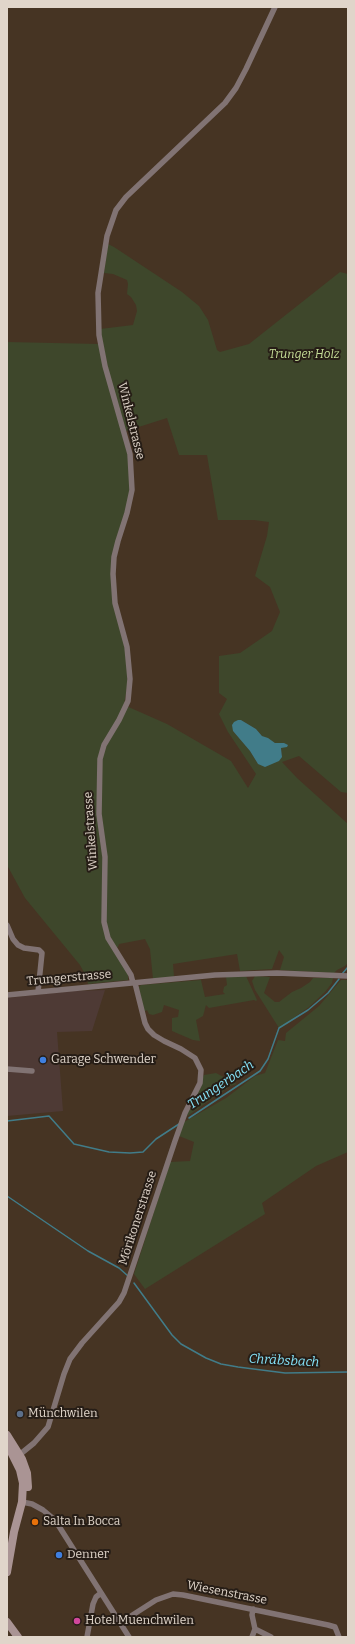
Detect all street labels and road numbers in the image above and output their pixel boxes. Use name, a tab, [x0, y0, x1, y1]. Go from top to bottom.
street label: Winkelstrasse	[114, 381, 148, 461]
street label: Winkelstrasse	[81, 791, 101, 871]
street label: Trungerstrasse	[26, 967, 112, 989]
street label: Mörikonerstrasse	[116, 1169, 160, 1267]
street label: Wiesenstrasse	[186, 1578, 268, 1608]

